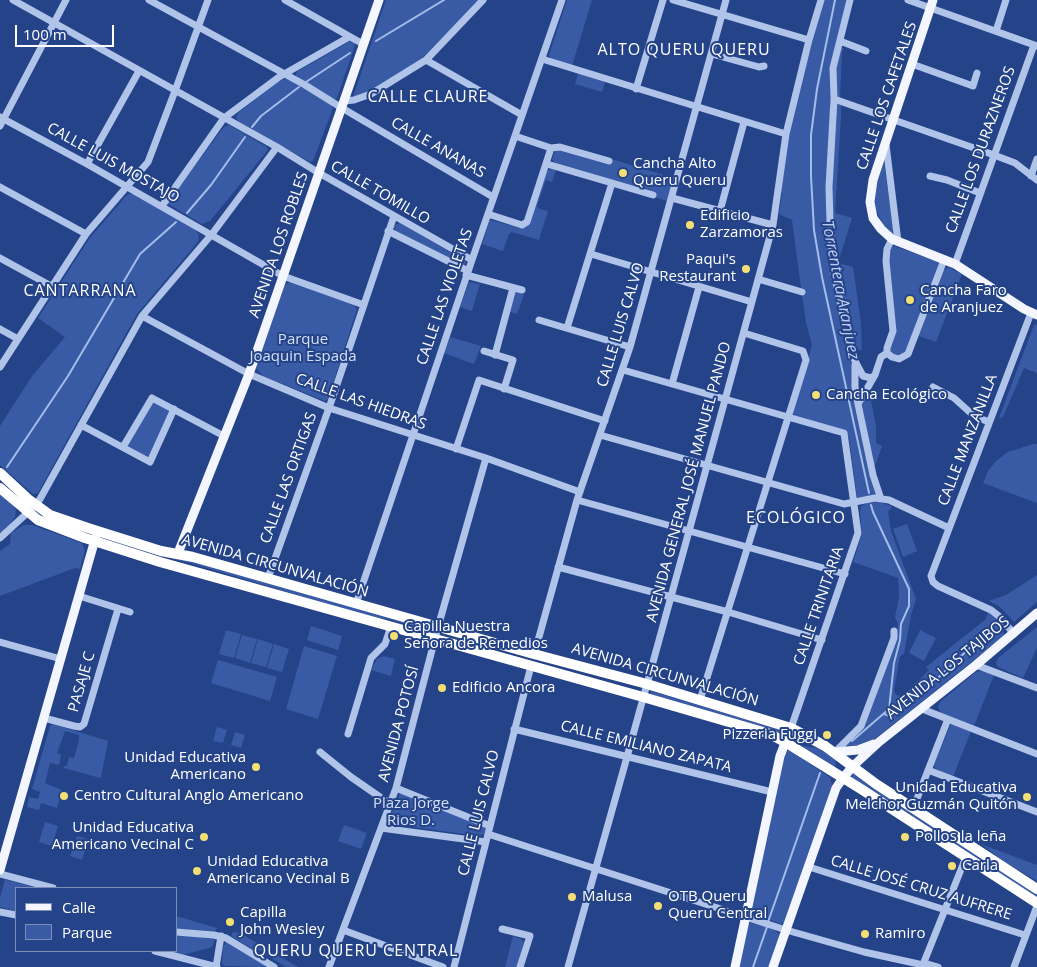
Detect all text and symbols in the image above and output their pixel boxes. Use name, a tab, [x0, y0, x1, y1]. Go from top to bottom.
scale bar	[18, 15, 116, 47]
street label: CALLE LOS CAFETALES	[853, 20, 921, 172]
text: 100 m	[23, 24, 67, 44]
district label: ALTO QUERU QUERU	[595, 40, 773, 60]
street label: CALLE LOS DURAZNEROS	[942, 64, 1020, 236]
district label: CALLE CLAURE	[366, 87, 490, 107]
street label: CALLE ANANAS	[388, 114, 488, 182]
street label: CALLE LUIS MOSTAJO	[44, 119, 182, 207]
place label: Cancha Alto Queru Queru	[633, 155, 726, 190]
street label: CALLE TOMILLO	[327, 157, 433, 229]
marker: Cancha Alto Queru Queru	[617, 167, 629, 179]
street label: AVENIDA LOS ROBLES	[246, 170, 312, 320]
place label: Edificio Zarzamoras	[700, 207, 783, 242]
marker: Edificio Zarzamoras	[684, 219, 696, 231]
water label: Torrentera Aranjuez	[817, 219, 863, 361]
street label: CALLE LAS VIOLETAS	[413, 226, 477, 368]
place label: Paqui's Restaurant	[659, 251, 736, 286]
street label: CALLE LUIS CALVO	[593, 261, 649, 389]
marker: Paqui's Restaurant	[740, 263, 752, 275]
district label: CANTARRANA	[22, 281, 138, 301]
place label: Cancha Faro de Aranjuez	[920, 282, 1007, 317]
marker: Cancha Faro de Aranjuez	[904, 294, 916, 306]
park label: Parque Joaquin Espada	[249, 331, 357, 366]
street label: AVENIDA GENERAL JOSÉ MANUEL PANDO	[643, 340, 735, 624]
street label: CALLE LAS HIEDRAS	[293, 370, 429, 434]
street label: CALLE MANZANILLA	[935, 372, 1001, 508]
place label: Cancha Ecológico	[826, 386, 947, 404]
marker: Cancha Ecológico	[810, 389, 822, 401]
street label: CALLE LAS ORTIGAS	[257, 410, 321, 546]
district label: ECOLÓGICO	[745, 508, 847, 528]
street label: AVENIDA CIRCUNVALACIÓN	[180, 531, 370, 601]
street label: CALLE TRINITARIA	[790, 544, 848, 668]
street label: AVENIDA LOS TAJIBOS	[883, 613, 1013, 723]
place label: Capilla Nuestra Señora de Remedios	[404, 618, 548, 653]
marker: Capilla Nuestra Señora de Remedios	[388, 630, 400, 642]
street label: AVENIDA CIRCUNVALACIÓN	[570, 640, 760, 710]
street label: PASAJE C	[65, 650, 99, 714]
street label: AVENIDA POTOSÍ	[375, 664, 423, 784]
place label: Edificio Ancora	[452, 679, 555, 697]
marker: Edificio Ancora	[436, 682, 448, 694]
street label: CALLE EMILIANO ZAPATA	[559, 717, 733, 777]
place label: Pizzeria Fuggi	[723, 726, 817, 744]
marker: Pizzeria Fuggi	[821, 729, 833, 741]
street label: CALLE LUIS CALVO	[455, 748, 503, 878]
place label: Unidad Educativa Americano	[124, 749, 246, 784]
marker: Unidad Educativa Americano	[250, 761, 262, 773]
place label: Unidad Educativa Melchor Guzmán Quitón	[845, 779, 1017, 814]
place label: Centro Cultural Anglo Americano	[74, 787, 304, 805]
marker: Centro Cultural Anglo Americano	[58, 790, 70, 802]
marker: Unidad Educativa Melchor Guzmán Quitón	[1021, 791, 1033, 803]
park label: Plaza Jorge Rios D.	[373, 795, 449, 830]
place label: Unidad Educativa Americano Vecinal C	[52, 819, 194, 854]
place label: Pollos la leña	[915, 828, 1006, 846]
marker: Unidad Educativa Americano Vecinal C	[198, 831, 210, 843]
marker: Pollos la leña	[899, 831, 911, 843]
street label: CALLE JOSÉ CRUZ AUFRERE	[828, 852, 1014, 924]
place label: Unidad Educativa Americano Vecinal B	[207, 853, 350, 888]
place label: Carla	[962, 857, 998, 875]
marker: Carla	[946, 860, 958, 872]
marker: Unidad Educativa Americano Vecinal B	[191, 865, 203, 877]
legend	[15, 887, 178, 952]
place label: Malusa	[582, 888, 632, 906]
place label: OTB Queru Queru Central	[668, 888, 767, 923]
marker: Malusa	[566, 891, 578, 903]
text: Calle	[62, 897, 96, 917]
marker: OTB Queru Queru Central	[652, 900, 664, 912]
place label: Capilla John Wesley	[240, 904, 324, 939]
marker: Capilla John Wesley	[224, 916, 236, 928]
text: Parque	[62, 922, 112, 942]
place label: Ramiro	[875, 925, 925, 943]
marker: Ramiro	[859, 928, 871, 940]
district label: QUERU QUERU CENTRAL	[251, 941, 461, 961]

